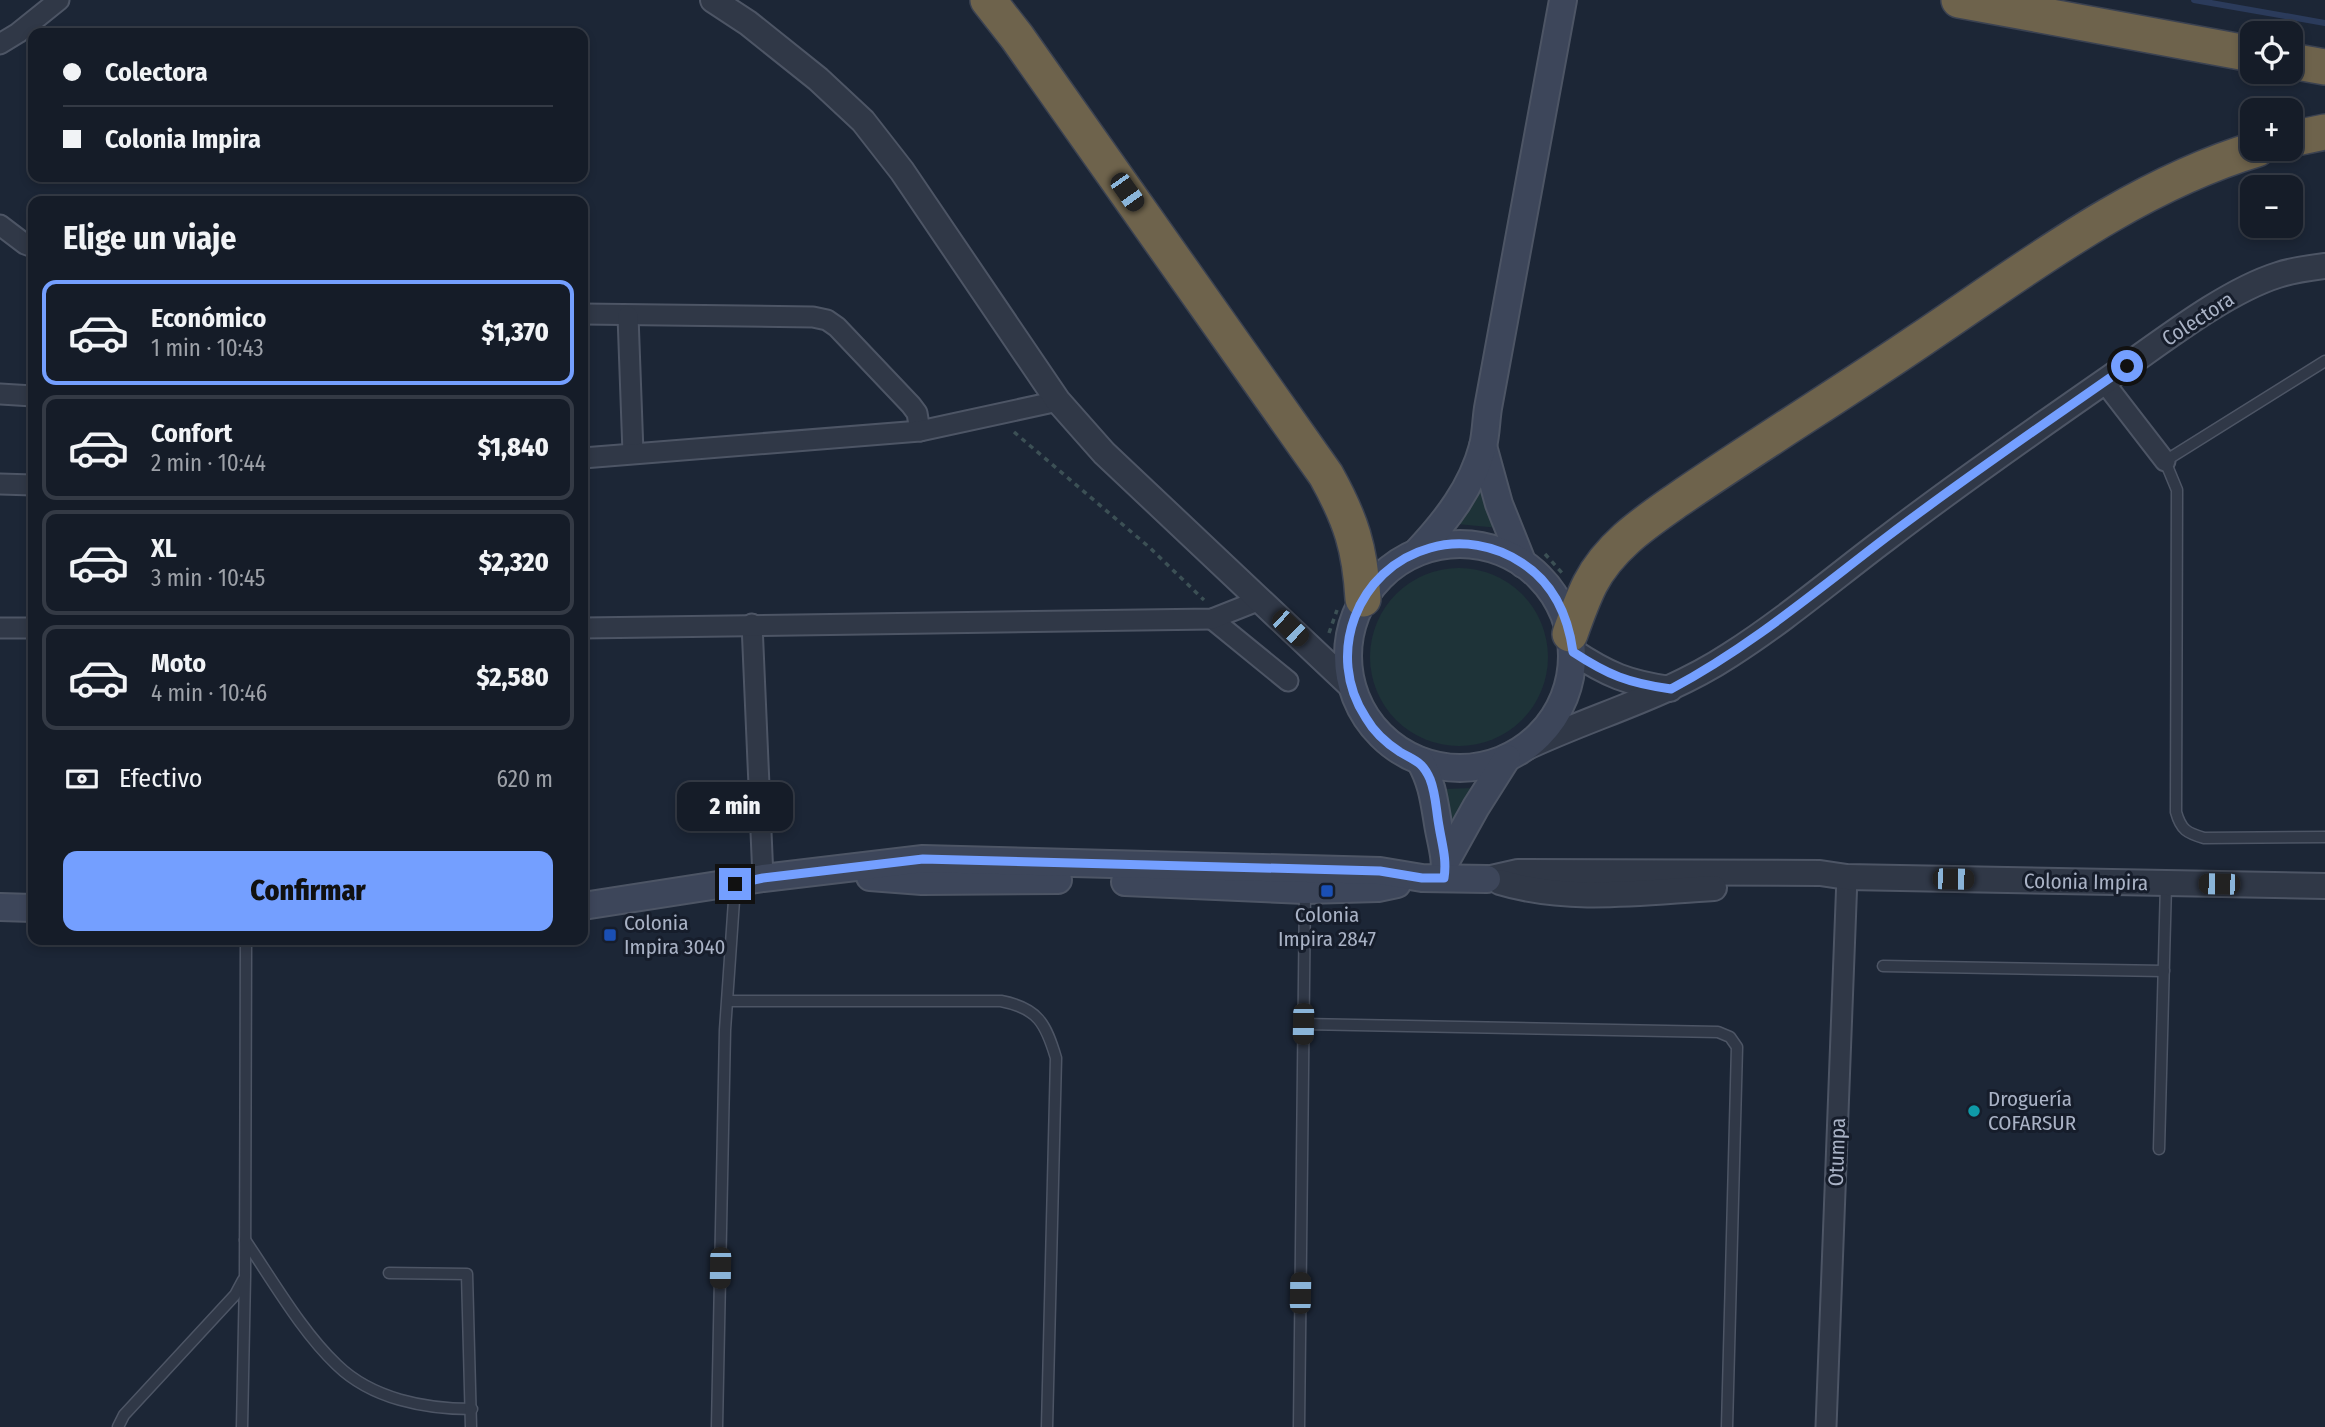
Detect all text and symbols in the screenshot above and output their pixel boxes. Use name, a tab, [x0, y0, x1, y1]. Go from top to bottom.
map controls	[2240, 21, 2303, 238]
button: locate	[2240, 21, 2303, 84]
text: Colectora	[105, 57, 208, 88]
button: +	[2240, 98, 2303, 161]
text: Colonia Impira	[105, 124, 261, 155]
car	[1107, 169, 1148, 215]
button: −	[2240, 175, 2303, 238]
text: Elige un viaje	[63, 219, 236, 257]
street label: Colectora	[2157, 286, 2239, 352]
icon: car	[67, 301, 130, 364]
text: Económico	[151, 303, 266, 334]
text: $1,370	[481, 317, 549, 348]
text: 1 min · 10:43	[151, 334, 264, 362]
route start	[2111, 350, 2143, 382]
icon: car	[67, 416, 130, 479]
text: Confort	[151, 418, 232, 449]
text: $1,840	[478, 432, 549, 463]
text: 2 min · 10:44	[151, 449, 266, 477]
icon: car	[67, 531, 130, 594]
text: XL	[151, 533, 177, 564]
text: $2,320	[479, 547, 549, 578]
text: 3 min · 10:45	[151, 564, 265, 592]
car	[1268, 606, 1313, 650]
icon: car	[67, 646, 130, 709]
text: Moto	[151, 648, 206, 679]
text: $2,580	[476, 662, 549, 693]
text: 4 min · 10:46	[151, 679, 267, 707]
icon: cash	[63, 760, 101, 798]
text: Efectivo	[119, 763, 203, 794]
text: 620 m	[497, 765, 553, 793]
callout: 2 min	[677, 782, 793, 832]
text: 2 min	[710, 792, 760, 820]
button: Confirmar	[63, 851, 553, 931]
route end	[719, 868, 751, 900]
car	[1932, 868, 1975, 890]
street label: Colonia Impira	[2024, 868, 2148, 896]
car	[2198, 873, 2241, 895]
marker: Colonia Impira 2847	[1319, 883, 1335, 899]
place label: Colonia Impira 2847	[1278, 902, 1376, 952]
place label: Colonia Impira 3040	[624, 910, 726, 960]
marker: Colonia Impira 3040	[602, 927, 618, 943]
car	[1293, 1003, 1314, 1045]
place label: Droguería COFARSUR	[1988, 1086, 2077, 1136]
marker: Droguería COFARSUR	[1966, 1103, 1982, 1119]
street label: Otumpa	[1823, 1117, 1851, 1187]
car	[710, 1247, 731, 1289]
car	[1290, 1272, 1311, 1314]

